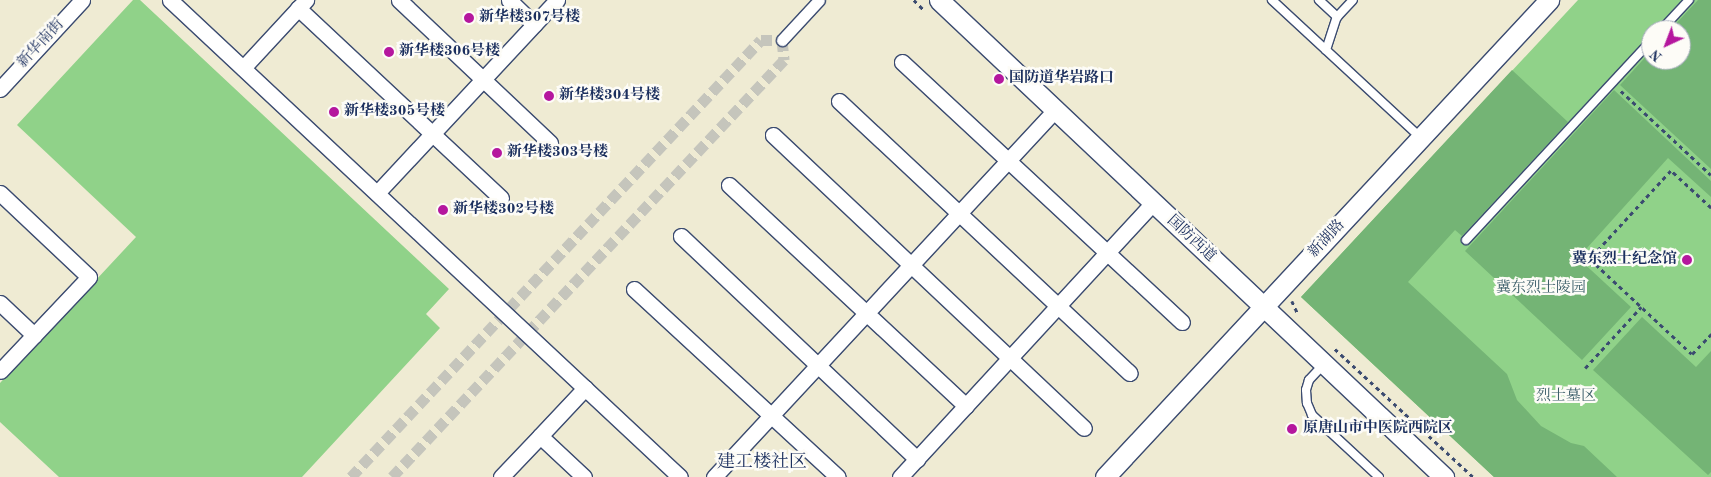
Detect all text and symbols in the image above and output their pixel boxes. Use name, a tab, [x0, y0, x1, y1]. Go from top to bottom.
place label: 新华楼307号楼	[479, 9, 580, 27]
marker: 新华楼307号楼	[463, 12, 475, 24]
street label: 新华南街	[14, 16, 68, 72]
north arrow	[1641, 20, 1691, 70]
place label: 新华楼306号楼	[399, 43, 500, 61]
marker: 新华楼306号楼	[383, 46, 395, 58]
text: N	[1648, 46, 1665, 64]
place label: 国防道华岩路口	[1009, 70, 1114, 88]
marker: 国防道华岩路口	[993, 73, 1005, 85]
place label: 新华楼304号楼	[559, 87, 660, 105]
marker: 新华楼304号楼	[543, 90, 555, 102]
place label: 新华楼305号楼	[344, 103, 445, 121]
marker: 新华楼305号楼	[328, 106, 340, 118]
place label: 新华楼303号楼	[507, 144, 608, 162]
marker: 新华楼303号楼	[491, 147, 503, 159]
place label: 新华楼302号楼	[453, 201, 554, 219]
marker: 新华楼302号楼	[437, 204, 449, 216]
street label: 国防西道	[1163, 212, 1219, 266]
street label: 新湖路	[1305, 216, 1349, 262]
place label: 冀东烈士纪念馆	[1572, 251, 1677, 269]
marker: 冀东烈士纪念馆	[1681, 254, 1693, 266]
park label: 冀东烈士陵园	[1496, 280, 1586, 298]
park label: 烈士墓区	[1536, 388, 1596, 406]
place label: 原唐山市中医院西院区	[1303, 420, 1453, 438]
marker: 原唐山市中医院西院区	[1285, 422, 1299, 436]
district label: 建工楼社区	[717, 451, 807, 473]

